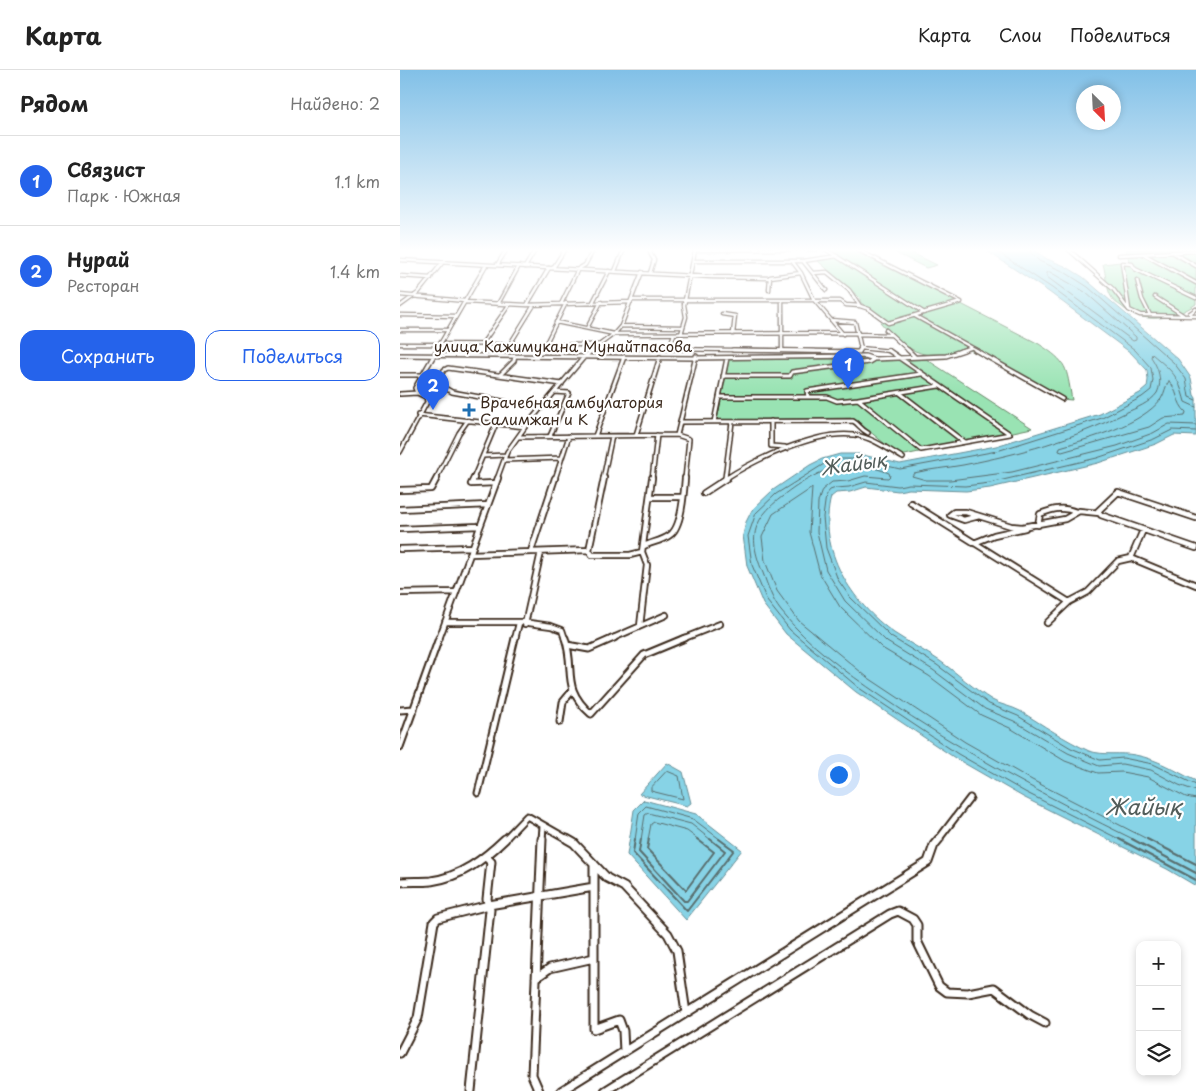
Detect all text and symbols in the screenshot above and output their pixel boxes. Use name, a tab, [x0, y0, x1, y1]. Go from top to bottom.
text: Карта	[25, 17, 102, 53]
text: Карта	[918, 21, 971, 48]
text: Слои	[999, 21, 1042, 48]
text: Поделиться	[1070, 21, 1171, 48]
north arrow	[1076, 85, 1121, 130]
text: Рядом	[20, 87, 88, 119]
text: Найдено: 2	[290, 91, 380, 115]
text: Связист	[67, 155, 145, 183]
text: 1	[32, 169, 40, 193]
text: 1.1 km	[334, 169, 380, 193]
text: Парк · Южная	[67, 183, 181, 207]
text: Нурай	[67, 245, 130, 273]
text: 2	[30, 259, 42, 283]
text: 1.4 km	[330, 259, 380, 283]
text: Ресторан	[67, 273, 140, 297]
button: Сохранить	[20, 330, 195, 381]
button: Поделиться	[205, 330, 380, 381]
street label: улица Кажимукана Мунайтпасова	[434, 334, 693, 357]
pin: 1	[832, 348, 864, 389]
pin: 2	[417, 369, 449, 410]
place label: Врачебная амбулатория Салимжан и К	[480, 390, 663, 430]
marker: Врачебная амбулатория Салимжан и К	[462, 403, 476, 417]
water label: Жайық	[819, 444, 890, 481]
your location	[826, 762, 852, 788]
water label: Жайық	[1105, 789, 1184, 822]
map controls	[1136, 941, 1181, 1076]
button: +	[1136, 941, 1181, 986]
button: −	[1136, 986, 1181, 1031]
button: layers	[1136, 1031, 1181, 1076]

